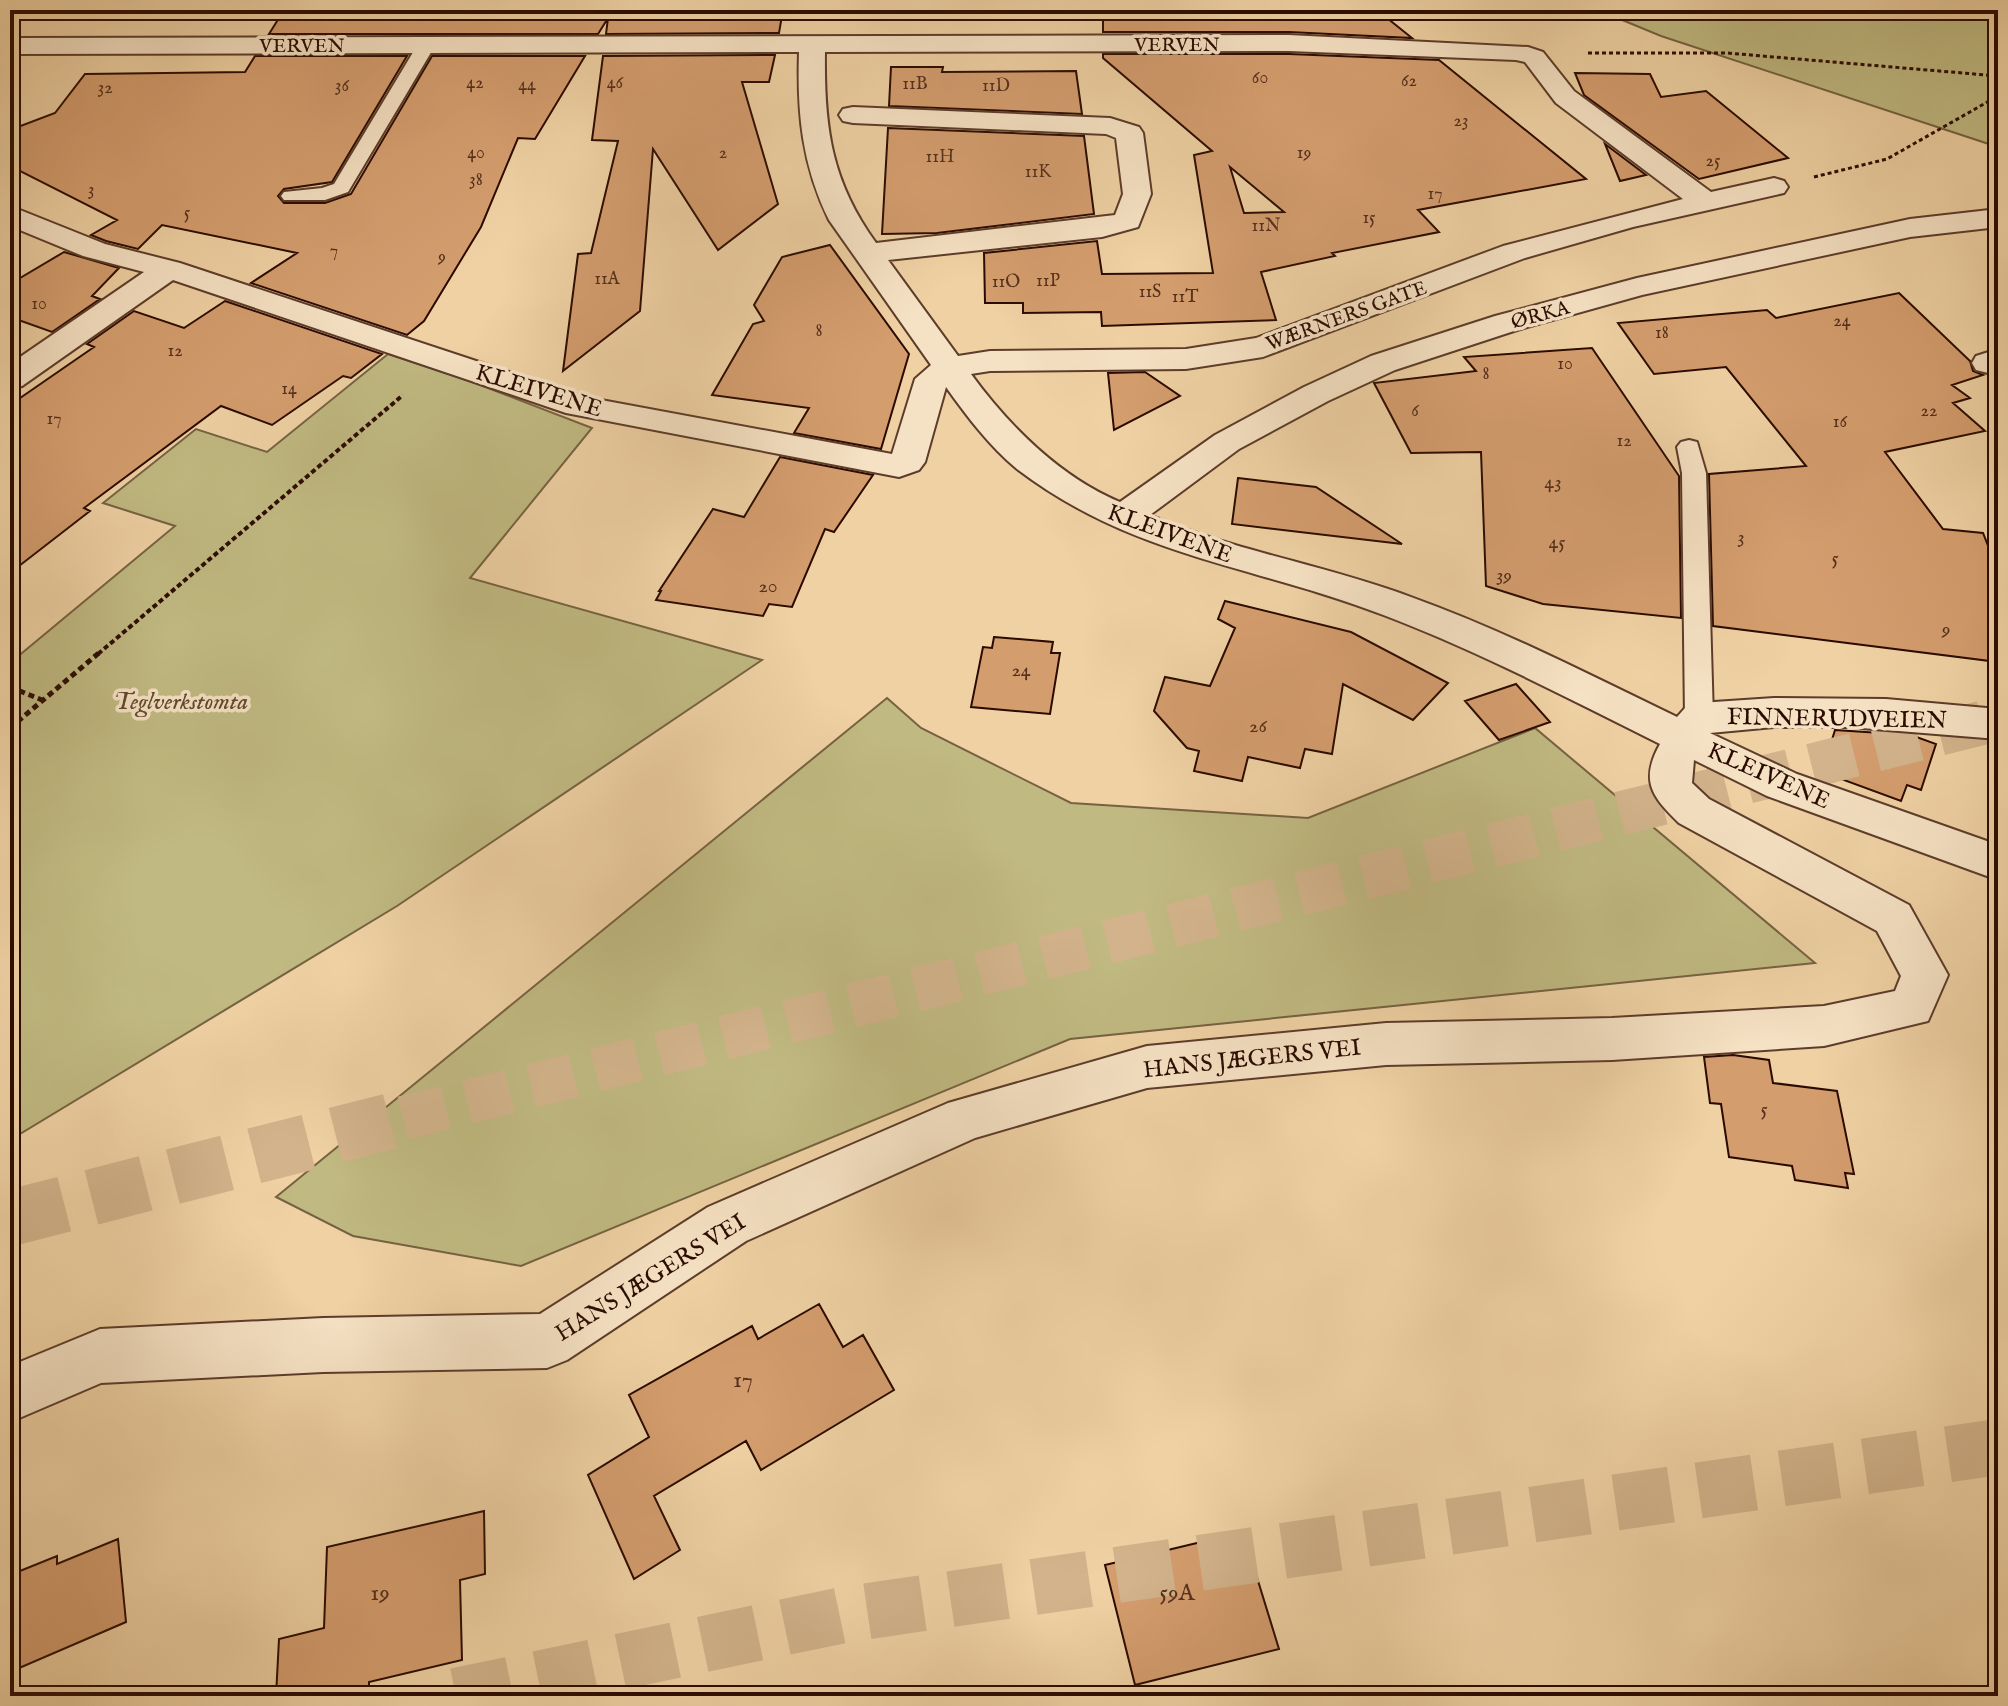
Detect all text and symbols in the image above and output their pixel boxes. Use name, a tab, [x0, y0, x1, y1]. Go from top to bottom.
street label: VERVEN	[1133, 33, 1220, 58]
street label: VERVEN	[258, 34, 345, 59]
house number: 60	[1252, 67, 1268, 90]
house number: 62	[1401, 70, 1417, 93]
house number: 42	[466, 72, 484, 95]
house number: 46	[607, 72, 624, 95]
house number: 11B	[902, 73, 928, 96]
house number: 44	[518, 74, 536, 97]
house number: 36	[335, 75, 350, 98]
house number: 11D	[982, 75, 1010, 98]
house number: 32	[97, 77, 113, 100]
house number: 23	[1453, 110, 1469, 133]
house number: 40	[467, 142, 485, 165]
house number: 2	[719, 142, 727, 165]
house number: 19	[1297, 142, 1311, 165]
house number: 11H	[926, 146, 954, 169]
house number: 25	[1706, 150, 1721, 173]
house number: 11K	[1025, 161, 1052, 184]
house number: 38	[469, 169, 483, 192]
house number: 3	[88, 179, 94, 202]
house number: 17	[1427, 183, 1443, 206]
house number: 5	[184, 202, 191, 225]
house number: 15	[1362, 207, 1376, 230]
house number: 11N	[1252, 215, 1281, 238]
house number: 7	[330, 240, 338, 263]
house number: 9	[437, 246, 446, 269]
house number: 11A	[594, 268, 621, 291]
house number: 11P	[1036, 270, 1060, 293]
house number: 11O	[992, 271, 1020, 294]
street label: WÆRNERS GATE	[1263, 276, 1430, 357]
house number: 11S	[1139, 281, 1161, 304]
house number: 11T	[1172, 286, 1198, 309]
house number: 10	[31, 293, 47, 316]
street label: ØRKA	[1508, 296, 1573, 335]
house number: 24	[1833, 310, 1851, 333]
house number: 8	[815, 320, 823, 343]
house number: 18	[1655, 322, 1669, 345]
house number: 12	[167, 340, 183, 363]
house number: 10	[1557, 353, 1573, 376]
street label: KLEIVENE	[471, 357, 606, 425]
house number: 8	[1482, 363, 1490, 386]
house number: 14	[281, 378, 297, 401]
house number: 6	[1411, 400, 1419, 423]
house number: 22	[1921, 400, 1937, 423]
house number: 17	[46, 408, 62, 431]
house number: 16	[1833, 411, 1848, 434]
house number: 12	[1616, 430, 1632, 453]
house number: 43	[1544, 470, 1562, 495]
street label: KLEIVENE	[1103, 497, 1236, 571]
house number: 3	[1737, 525, 1745, 550]
house number: 45	[1549, 530, 1565, 555]
house number: 5	[1831, 546, 1839, 571]
house number: 39	[1496, 563, 1512, 588]
house number: 20	[758, 574, 778, 599]
house number: 9	[1941, 617, 1950, 642]
house number: 24	[1011, 658, 1031, 683]
park label: Teglverkstomta	[114, 687, 248, 718]
street label: FINNERUDVEIEN	[1727, 702, 1948, 737]
house number: 26	[1249, 714, 1267, 739]
street label: KLEIVENE	[1702, 736, 1835, 817]
street label: HANS JÆGERS VEI	[1142, 1033, 1363, 1086]
house number: 5	[1760, 1097, 1768, 1122]
street label: HANS JÆGERS VEI	[550, 1207, 752, 1350]
house number: 17	[733, 1365, 753, 1396]
house number: 19	[370, 1578, 390, 1609]
house number: 59A	[1159, 1578, 1195, 1609]

